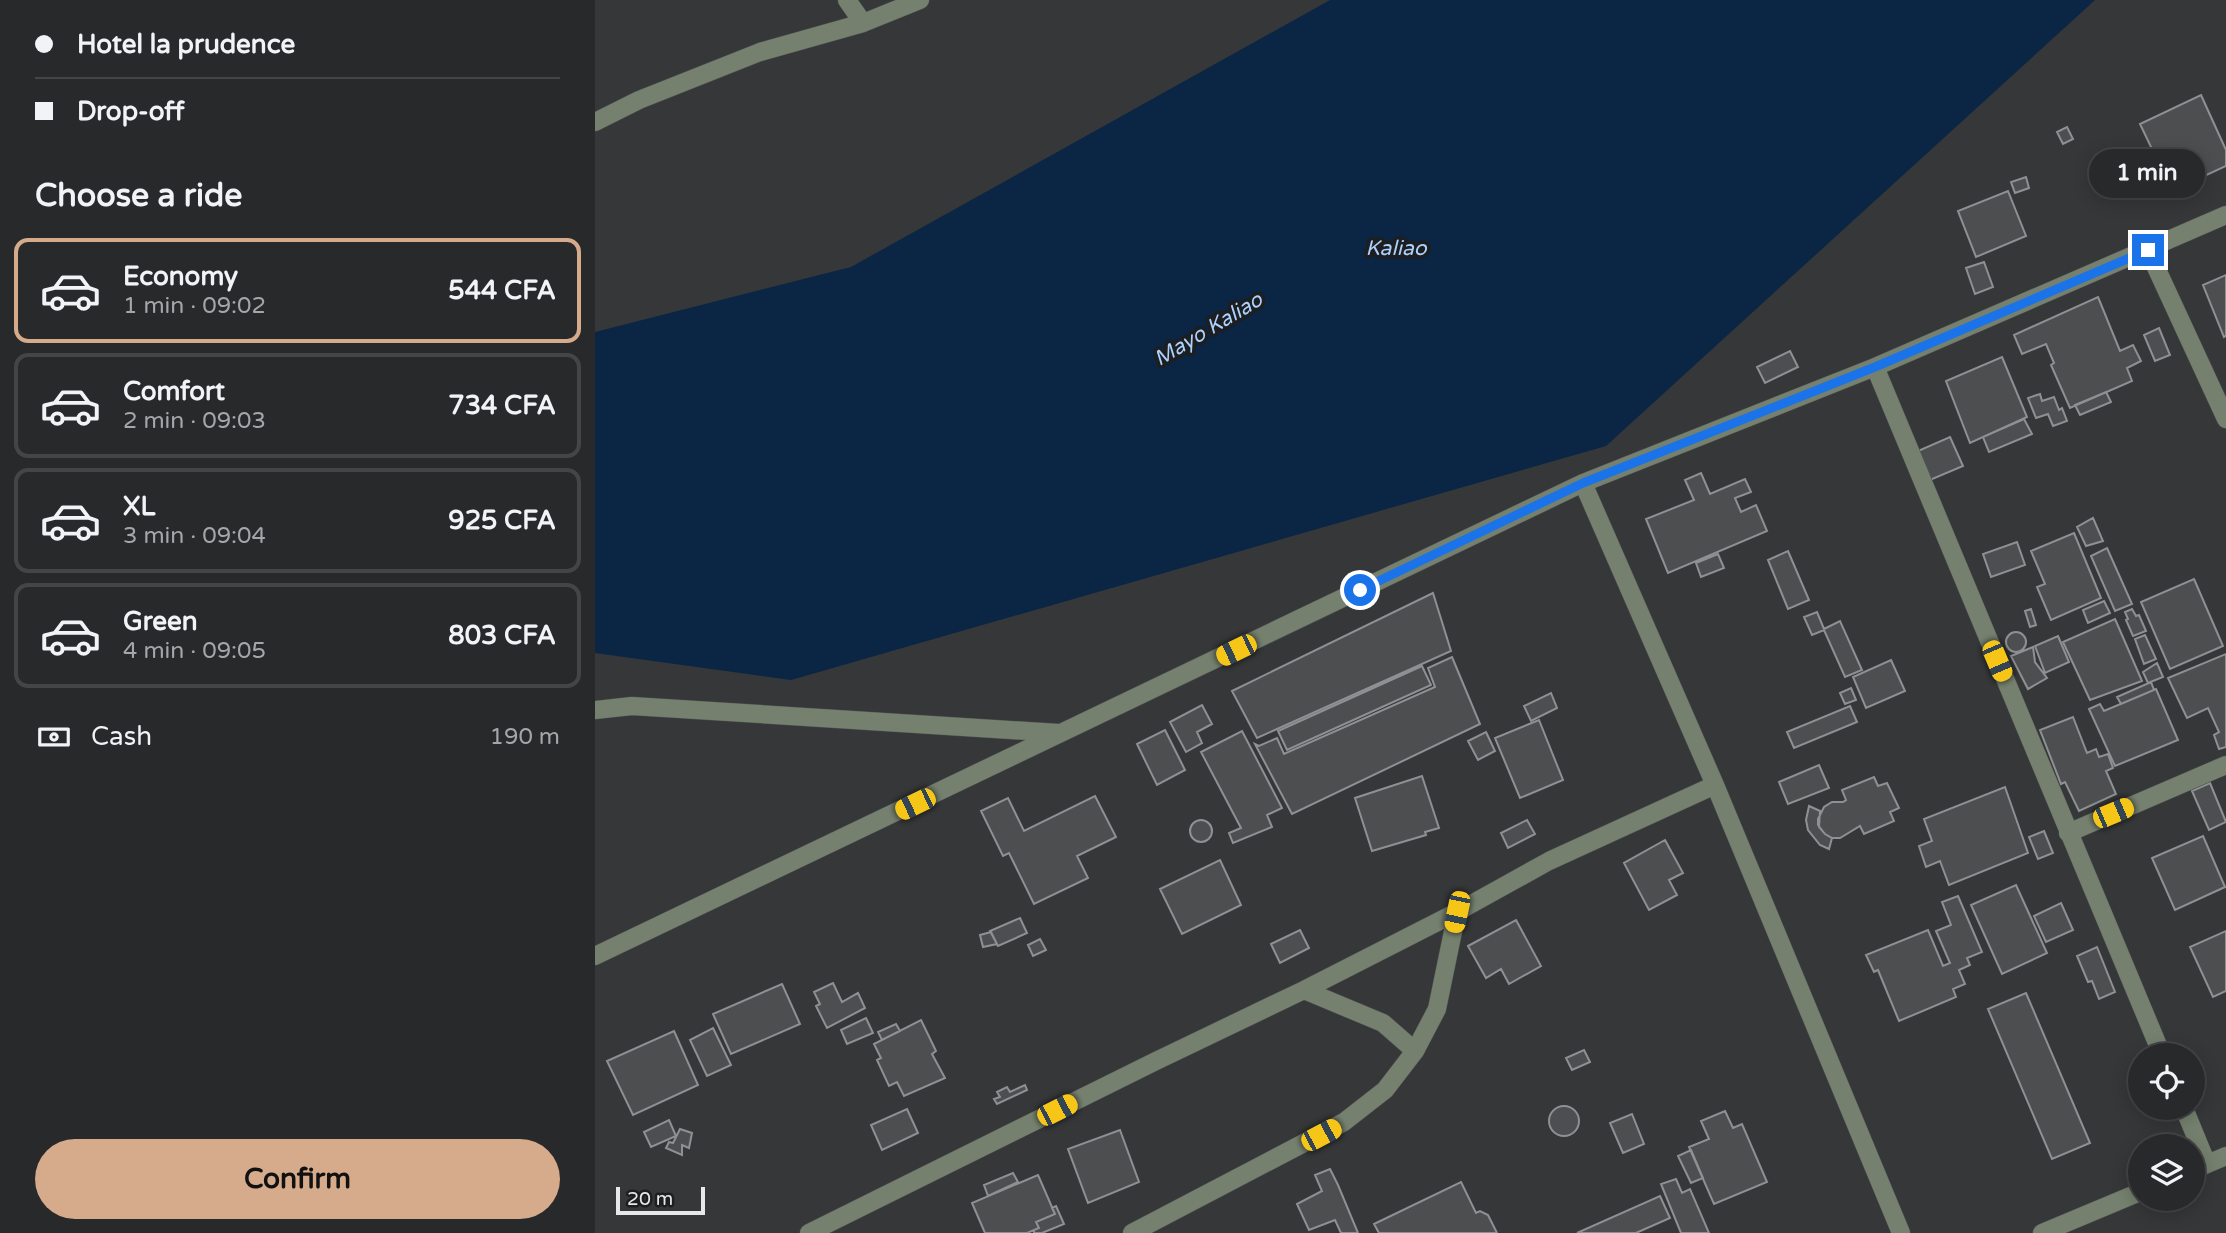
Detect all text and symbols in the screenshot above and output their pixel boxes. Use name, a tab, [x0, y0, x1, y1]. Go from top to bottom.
text: Hotel la prudence	[77, 29, 295, 60]
text: Drop-off	[77, 96, 184, 127]
callout: 1 min	[2090, 148, 2206, 198]
text: 1 min	[2116, 159, 2178, 187]
text: Choose a ride	[35, 177, 242, 215]
route end	[2132, 234, 2164, 266]
water label: Kaliao	[1366, 236, 1428, 261]
icon: car	[39, 259, 102, 322]
text: Economy	[123, 261, 238, 292]
text: 544 CFA	[448, 275, 556, 306]
water label: Mayo Kaliao	[1149, 287, 1268, 372]
text: 1 min · 09:02	[123, 292, 266, 320]
icon: car	[39, 374, 102, 437]
text: Comfort	[123, 376, 225, 407]
text: 734 CFA	[448, 390, 556, 421]
text: 2 min · 09:03	[123, 407, 266, 435]
icon: car	[39, 489, 102, 552]
text: XL	[123, 491, 155, 522]
text: 925 CFA	[448, 505, 556, 536]
text: 3 min · 09:04	[123, 522, 266, 550]
route start	[1344, 574, 1376, 606]
icon: car	[39, 604, 102, 667]
text: Green	[123, 606, 198, 637]
text: 803 CFA	[448, 620, 556, 651]
car	[1213, 631, 1260, 669]
text: 4 min · 09:05	[123, 637, 266, 665]
car	[1980, 638, 2015, 684]
icon: cash	[35, 718, 73, 756]
text: Cash	[91, 721, 152, 752]
text: 190 m	[490, 723, 560, 751]
car	[892, 785, 939, 823]
car	[2090, 795, 2137, 831]
car	[1443, 889, 1472, 935]
map controls	[2128, 1043, 2205, 1211]
button: locate	[2128, 1043, 2205, 1120]
car	[1034, 1091, 1081, 1129]
car	[1298, 1116, 1345, 1154]
button: layers	[2128, 1134, 2205, 1211]
button: Confirm	[35, 1139, 560, 1219]
scale bar	[616, 1184, 705, 1216]
text: 20 m	[627, 1188, 673, 1210]

